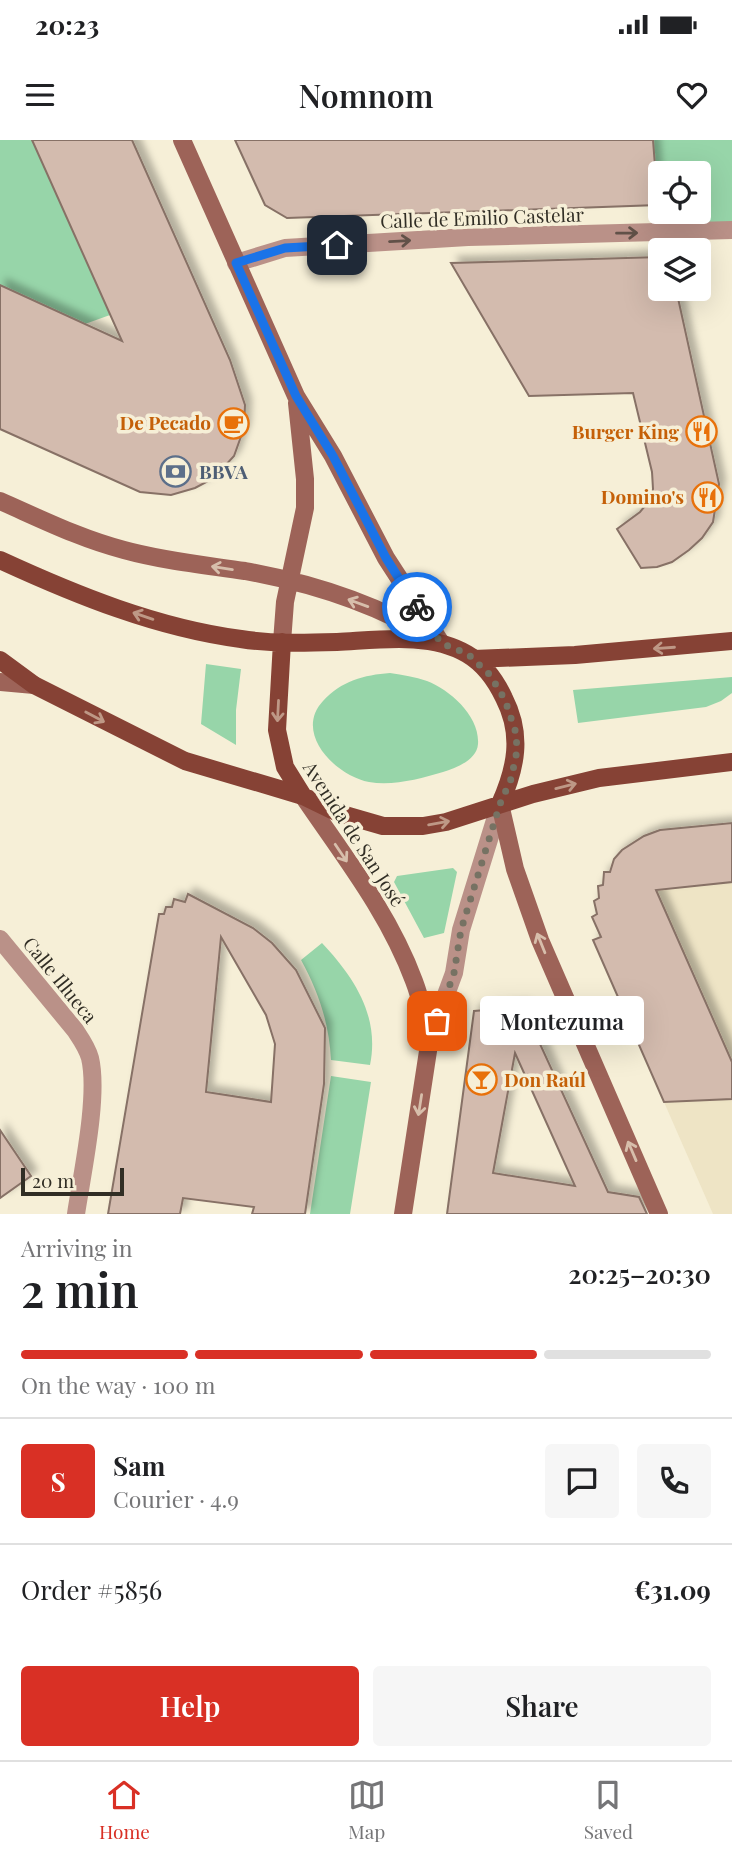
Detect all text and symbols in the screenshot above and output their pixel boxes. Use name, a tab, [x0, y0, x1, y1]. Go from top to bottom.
text: 20:23	[35, 7, 99, 42]
text: Nomnom	[298, 73, 434, 116]
icon: menu	[21, 76, 59, 114]
icon: heart	[673, 76, 711, 114]
map controls	[648, 161, 711, 301]
button: locate	[648, 161, 711, 224]
street label: Calle de Emilio Castelar	[380, 200, 585, 234]
pin	[307, 215, 367, 275]
icon: home	[318, 226, 356, 264]
one-way arrow	[616, 226, 639, 240]
one-way arrow	[388, 235, 411, 248]
button: layers	[648, 238, 711, 301]
cafe icon: De Pecado	[217, 406, 251, 440]
place label: De Pecado	[119, 409, 211, 435]
restaurant icon: Burger King	[685, 415, 719, 449]
place label: Burger King	[572, 418, 679, 444]
bank icon: BBVA	[159, 455, 193, 489]
place label: BBVA	[199, 458, 248, 484]
restaurant icon: Domino's	[690, 480, 724, 514]
place label: Domino's	[601, 483, 684, 509]
one-way arrow	[212, 561, 234, 574]
courier	[382, 572, 452, 642]
icon: bike	[398, 588, 436, 626]
one-way arrow	[348, 595, 370, 608]
one-way arrow	[133, 609, 155, 621]
one-way arrow	[653, 642, 676, 655]
one-way arrow	[271, 699, 284, 721]
one-way arrow	[84, 710, 104, 724]
street label: Avenida de San José	[298, 755, 412, 911]
one-way arrow	[554, 779, 577, 792]
one-way arrow	[427, 816, 450, 830]
one-way arrow	[334, 843, 349, 862]
street label: Calle Illueca	[18, 931, 104, 1028]
one-way arrow	[534, 932, 547, 954]
pin	[407, 991, 467, 1051]
callout: Montezuma	[479, 996, 644, 1046]
icon: bag	[418, 1002, 456, 1040]
text: Montezuma	[500, 1005, 624, 1036]
bar icon: Don Raúl	[464, 1063, 498, 1097]
place label: Don Raúl	[504, 1066, 586, 1092]
one-way arrow	[413, 1093, 426, 1116]
one-way arrow	[625, 1141, 638, 1163]
scale bar	[21, 1165, 124, 1197]
text: 20 m	[32, 1167, 74, 1193]
text: Arriving in	[21, 1232, 133, 1263]
text: 20:25–20:30	[568, 1256, 711, 1291]
text: 2 min	[21, 1258, 139, 1320]
text: On the way · 100 m	[21, 1369, 215, 1400]
button: chat	[545, 1444, 619, 1518]
button: phone	[637, 1444, 711, 1518]
text: Sam	[113, 1448, 165, 1483]
text: S	[50, 1464, 66, 1499]
text: Courier · 4.9	[113, 1483, 239, 1514]
text: Order #5856	[21, 1572, 162, 1607]
text: €31.09	[634, 1572, 711, 1607]
button: Help	[21, 1666, 359, 1746]
button: Share	[373, 1666, 711, 1746]
tab: Home	[99, 1776, 150, 1844]
tab: Map	[348, 1776, 386, 1844]
tab: Saved	[584, 1776, 633, 1844]

